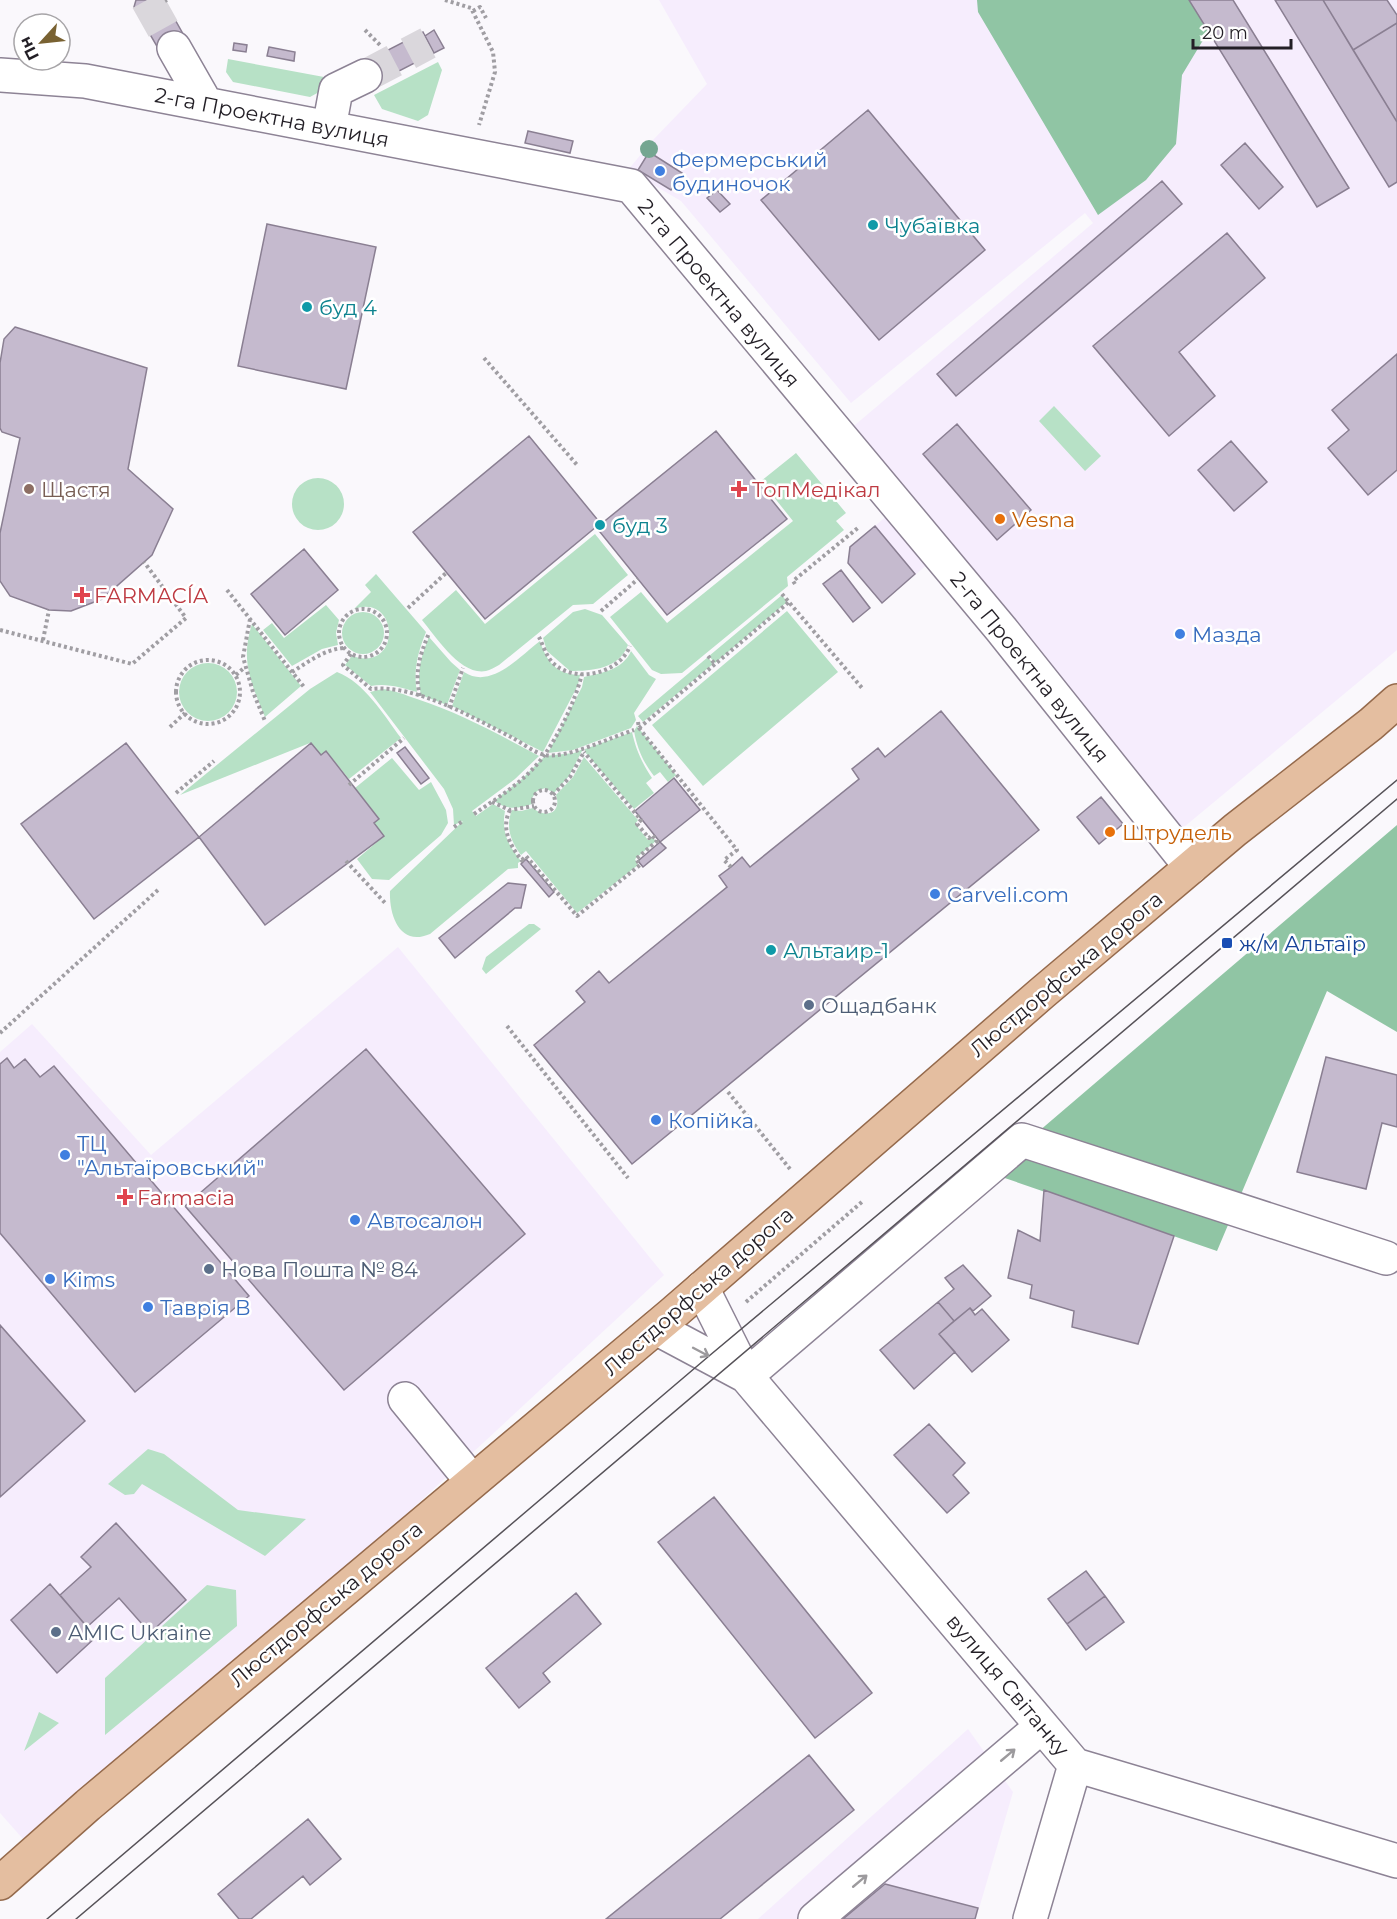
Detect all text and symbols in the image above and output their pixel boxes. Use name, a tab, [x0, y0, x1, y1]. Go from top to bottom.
north arrow	[12, 12, 72, 72]
scale bar	[1193, 12, 1290, 50]
text: 20 m	[1202, 22, 1248, 44]
text: Пн	[15, 34, 43, 64]
street label: 2-га Проектна вулиця	[153, 82, 391, 152]
place label: Фермерський будиночок	[672, 147, 827, 196]
marker: Фермерський будиночок	[653, 164, 667, 178]
street label: 2-га Проектна вулиця	[633, 194, 805, 392]
place label: Чубаївка	[885, 213, 980, 238]
marker: Чубаївка	[866, 218, 880, 232]
place label: буд 4	[319, 295, 377, 320]
marker: буд 4	[300, 300, 314, 314]
place label: Щастя	[41, 477, 111, 502]
place label: ТопМедікал	[752, 477, 881, 502]
marker: ТопМедікал	[730, 480, 748, 498]
marker: Щастя	[22, 482, 36, 496]
place label: Vesna	[1012, 507, 1075, 532]
marker: Vesna	[993, 512, 1007, 526]
place label: буд 3	[612, 513, 668, 538]
marker: буд 3	[593, 518, 607, 532]
street label: 2-га Проектна вулиця	[945, 567, 1115, 767]
place label: FARMACÍA	[94, 583, 209, 608]
marker: FARMACÍA	[75, 588, 89, 602]
place label: Мазда	[1192, 622, 1262, 647]
marker: Мазда	[1173, 627, 1187, 641]
place label: Штрудель	[1122, 820, 1232, 845]
marker: Штрудель	[1103, 825, 1117, 839]
place label: Carveli.com	[947, 882, 1069, 907]
street label: Люстдорфська дорога	[965, 886, 1167, 1062]
marker: Carveli.com	[928, 887, 942, 901]
place label: ж/м Альтаїр	[1239, 931, 1366, 956]
marker: ж/м Альтаїр	[1220, 936, 1234, 950]
place label: Альтаир-1	[783, 938, 889, 963]
marker: Альтаир-1	[764, 943, 778, 957]
place label: Ощадбанк	[821, 993, 937, 1018]
marker: Ощадбанк	[802, 998, 816, 1012]
place label: Копійка	[668, 1108, 754, 1133]
marker: Копійка	[649, 1113, 663, 1127]
place label: ТЦ "Альтаїровський"	[77, 1131, 264, 1180]
marker: ТЦ "Альтаїровський"	[58, 1148, 72, 1162]
place label: Farmacia	[137, 1185, 235, 1210]
marker: Farmacia	[118, 1190, 132, 1204]
street label: Люстдорфська дорога	[598, 1202, 798, 1380]
place label: Автосалон	[367, 1208, 483, 1233]
marker: Автосалон	[348, 1213, 362, 1227]
place label: Нова Пошта № 84	[221, 1257, 418, 1282]
marker: Нова Пошта № 84	[202, 1262, 216, 1276]
place label: Kims	[62, 1267, 115, 1292]
marker: Kims	[43, 1272, 57, 1286]
place label: Таврія В	[160, 1295, 251, 1320]
marker: Таврія В	[141, 1300, 155, 1314]
one-way arrow	[692, 1347, 710, 1358]
street label: Люстдорфська дорога	[225, 1516, 427, 1692]
street label: вулиця Світанку	[941, 1609, 1075, 1761]
place label: AMIC Ukraine	[68, 1620, 211, 1645]
marker: AMIC Ukraine	[49, 1625, 63, 1639]
one-way arrow	[1000, 1748, 1015, 1762]
one-way arrow	[852, 1874, 867, 1888]

